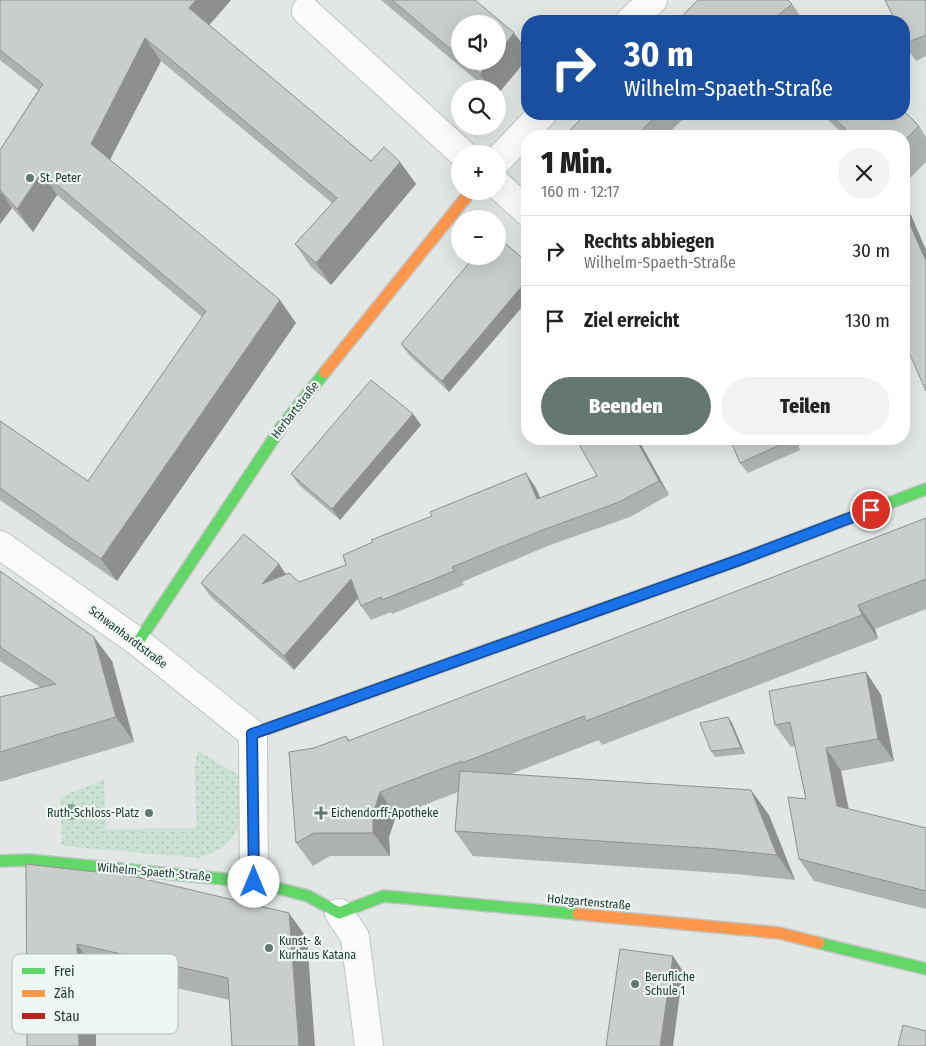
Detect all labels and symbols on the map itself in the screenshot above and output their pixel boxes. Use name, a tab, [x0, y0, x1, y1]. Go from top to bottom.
place label: St. Peter	[40, 171, 82, 185]
marker: St. Peter	[24, 172, 36, 184]
street label: Herbartstraße	[268, 379, 322, 441]
pin	[850, 489, 892, 531]
street label: Schwanhardtstraße	[86, 603, 170, 671]
place label: Ruth-Schloss-Platz	[47, 806, 139, 820]
place label: Eichendorff-Apotheke	[331, 806, 438, 820]
marker: Ruth-Schloss-Platz	[143, 807, 155, 819]
marker: Eichendorff-Apotheke	[315, 807, 327, 819]
position arrow	[227, 855, 279, 907]
street label: Wilhelm-Spaeth-Straße	[97, 860, 211, 884]
street label: Holzgartenstraße	[547, 891, 632, 913]
place label: Kunst- & Kurhaus Katana	[279, 934, 356, 962]
marker: Kunst- & Kurhaus Katana	[263, 942, 275, 954]
legend	[12, 954, 178, 1034]
text: Frei	[54, 963, 75, 980]
place label: Berufliche Schule 1	[645, 970, 695, 998]
marker: Berufliche Schule 1	[629, 978, 641, 990]
text: Zäh	[54, 985, 75, 1002]
text: Stau	[54, 1008, 80, 1025]

